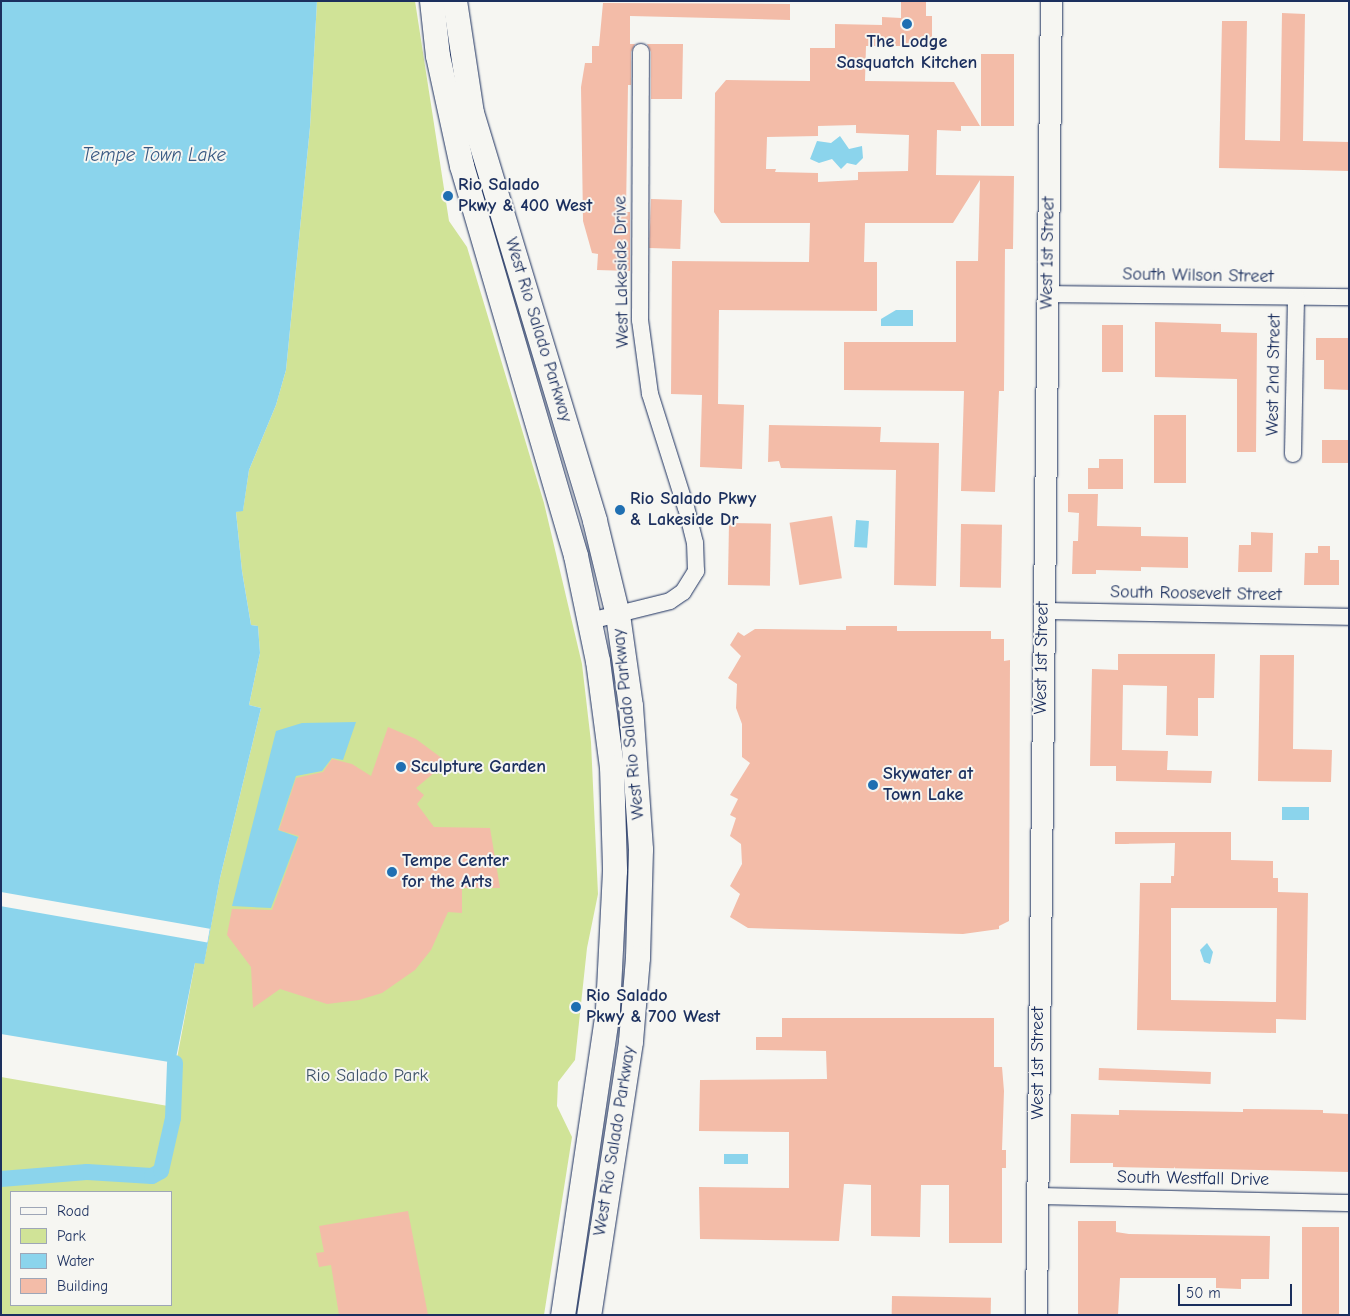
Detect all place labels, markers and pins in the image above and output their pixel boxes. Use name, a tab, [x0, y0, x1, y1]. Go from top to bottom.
marker: The Lodge Sasquatch Kitchen	[901, 18, 913, 30]
place label: The Lodge Sasquatch Kitchen	[837, 32, 977, 74]
place label: Rio Salado Pkwy & 400 West	[458, 175, 592, 218]
marker: Rio Salado Pkwy & 400 West	[442, 190, 454, 202]
place label: Rio Salado Pkwy & Lakeside Dr	[630, 489, 756, 532]
marker: Rio Salado Pkwy & Lakeside Dr	[614, 504, 626, 516]
place label: Sculpture Garden	[411, 756, 546, 778]
marker: Sculpture Garden	[395, 761, 407, 773]
place label: Skywater at Town Lake	[883, 764, 973, 806]
marker: Skywater at Town Lake	[867, 779, 879, 791]
place label: Tempe Center for the Arts	[402, 851, 509, 894]
marker: Tempe Center for the Arts	[386, 866, 398, 878]
place label: Rio Salado Pkwy & 700 West	[586, 986, 720, 1028]
marker: Rio Salado Pkwy & 700 West	[570, 1001, 582, 1013]

